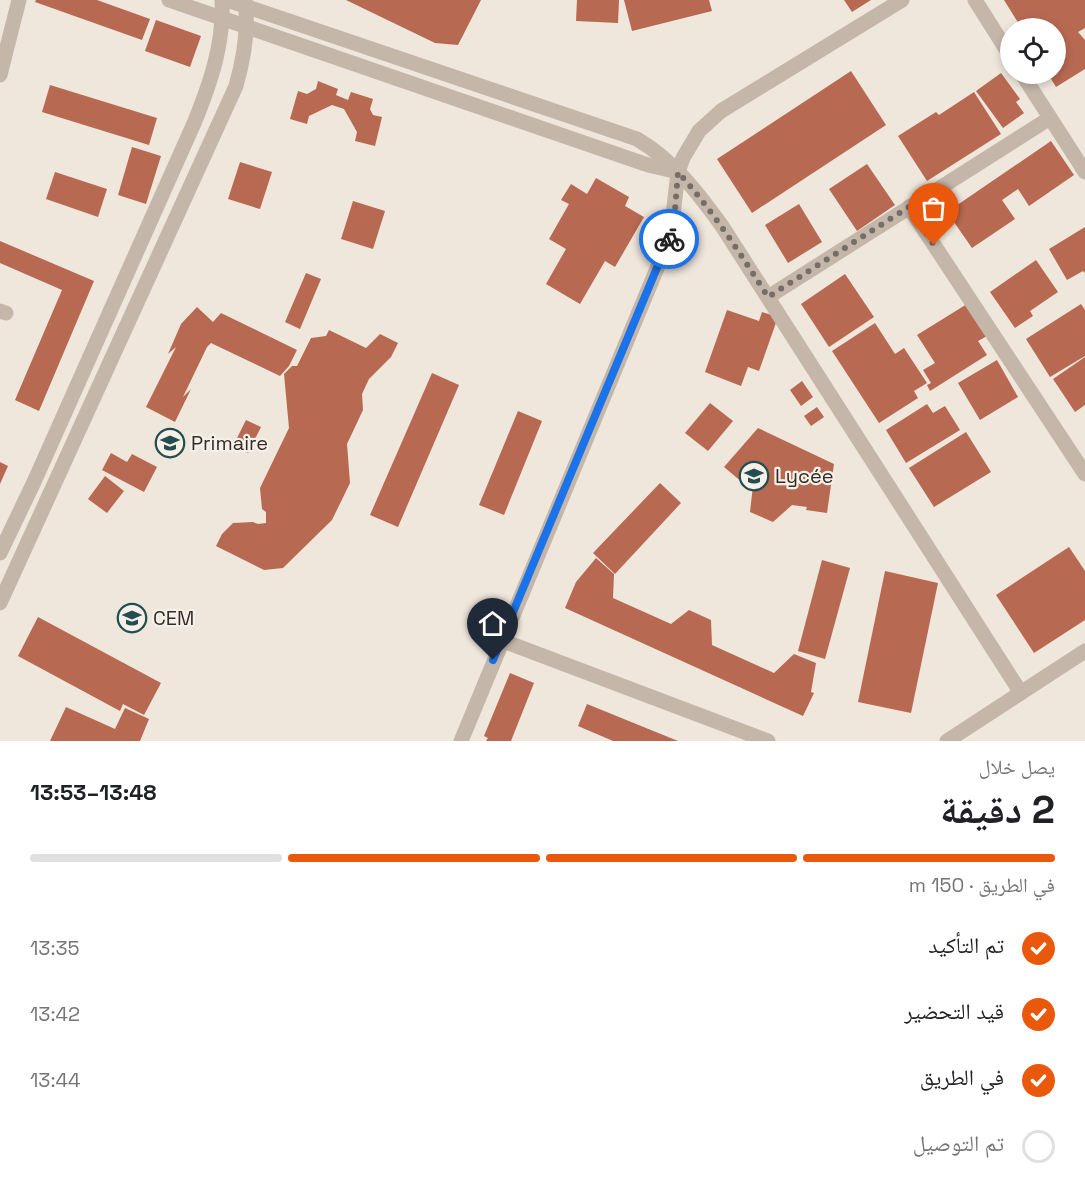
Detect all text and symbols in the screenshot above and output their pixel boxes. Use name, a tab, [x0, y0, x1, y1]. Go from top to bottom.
map controls	[1000, 18, 1066, 84]
button: locate	[1000, 18, 1066, 84]
pin	[908, 183, 959, 245]
icon: bag	[917, 192, 950, 225]
courier	[639, 209, 699, 269]
icon: bike	[653, 223, 686, 256]
school or university icon: Primaire	[154, 427, 186, 459]
place label: Primaire	[191, 430, 268, 456]
school or university icon: Lycée	[738, 460, 770, 492]
place label: Lycée	[775, 463, 834, 489]
pin	[467, 598, 518, 660]
school or university icon: CEM	[116, 602, 148, 634]
place label: CEM	[153, 605, 194, 631]
icon: home	[476, 607, 509, 640]
text: يصل خلال	[979, 754, 1055, 780]
text: 13:48–13:53	[30, 778, 156, 806]
text: 2 دقيقة	[940, 785, 1055, 834]
text: في الطريق · 150 m	[909, 872, 1055, 898]
text: تم التأكيد	[928, 931, 1004, 959]
icon: check	[1022, 932, 1055, 965]
text: 13:35	[30, 935, 80, 961]
text: قيد التحضير	[904, 997, 1004, 1025]
icon: check	[1022, 998, 1055, 1031]
text: 13:42	[30, 1001, 80, 1027]
text: في الطريق	[920, 1063, 1004, 1091]
icon: check	[1022, 1064, 1055, 1097]
text: 13:44	[30, 1067, 81, 1093]
text: تم التوصيل	[913, 1129, 1004, 1157]

